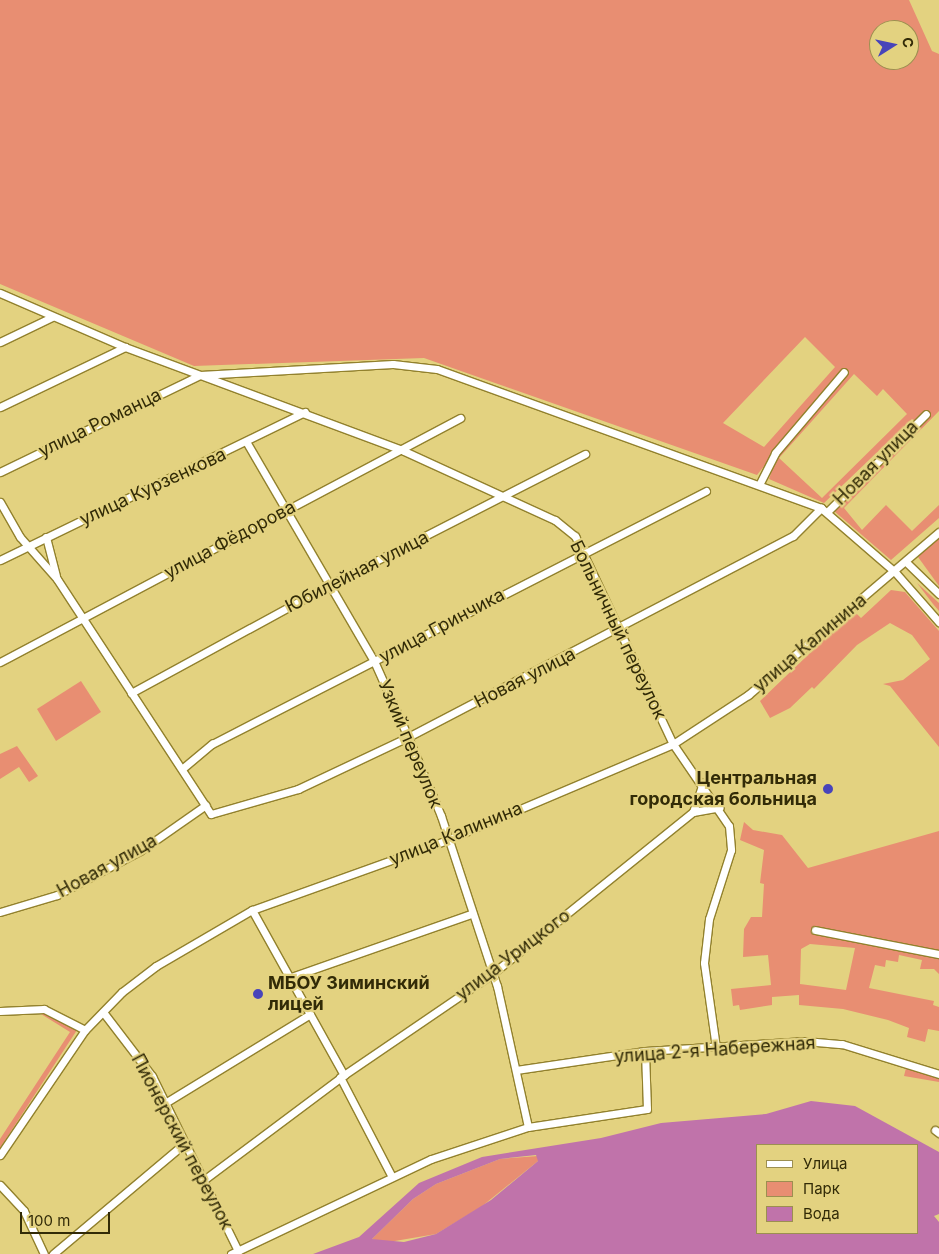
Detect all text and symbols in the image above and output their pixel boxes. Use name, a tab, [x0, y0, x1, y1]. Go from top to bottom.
north arrow	[869, 20, 919, 70]
text: С	[899, 36, 918, 49]
street label: улица Романца	[35, 384, 165, 462]
street label: Новая улица	[829, 416, 923, 510]
street label: улица Курзенкова	[76, 444, 230, 530]
street label: улица Фёдорова	[161, 496, 299, 584]
street label: Юбилейная улица	[282, 527, 432, 617]
street label: Больничный переулок	[565, 537, 671, 723]
street label: улица Гринчика	[376, 584, 508, 668]
street label: улица Калинина	[749, 589, 871, 697]
street label: Новая улица	[471, 643, 579, 713]
street label: Узкий переулок	[373, 677, 447, 811]
place label: Центральная городская больница	[629, 768, 817, 811]
marker: Центральная городская больница	[821, 782, 835, 796]
street label: улица Калинина	[386, 797, 526, 871]
street label: Новая улица	[53, 830, 161, 902]
street label: улица Урицкого	[452, 905, 574, 1005]
place label: МБОУ Зиминский лицей	[268, 973, 430, 1016]
marker: МБОУ Зиминский лицей	[252, 988, 264, 1000]
street label: улица 2-я Набережная	[614, 1032, 816, 1068]
street label: Пионерский переулок	[127, 1050, 237, 1234]
legend	[756, 1144, 919, 1234]
text: Улица	[803, 1154, 847, 1173]
text: Парк	[803, 1179, 840, 1198]
scale bar	[22, 1202, 112, 1234]
text: Вода	[803, 1204, 840, 1223]
text: 100 m	[28, 1211, 70, 1230]

